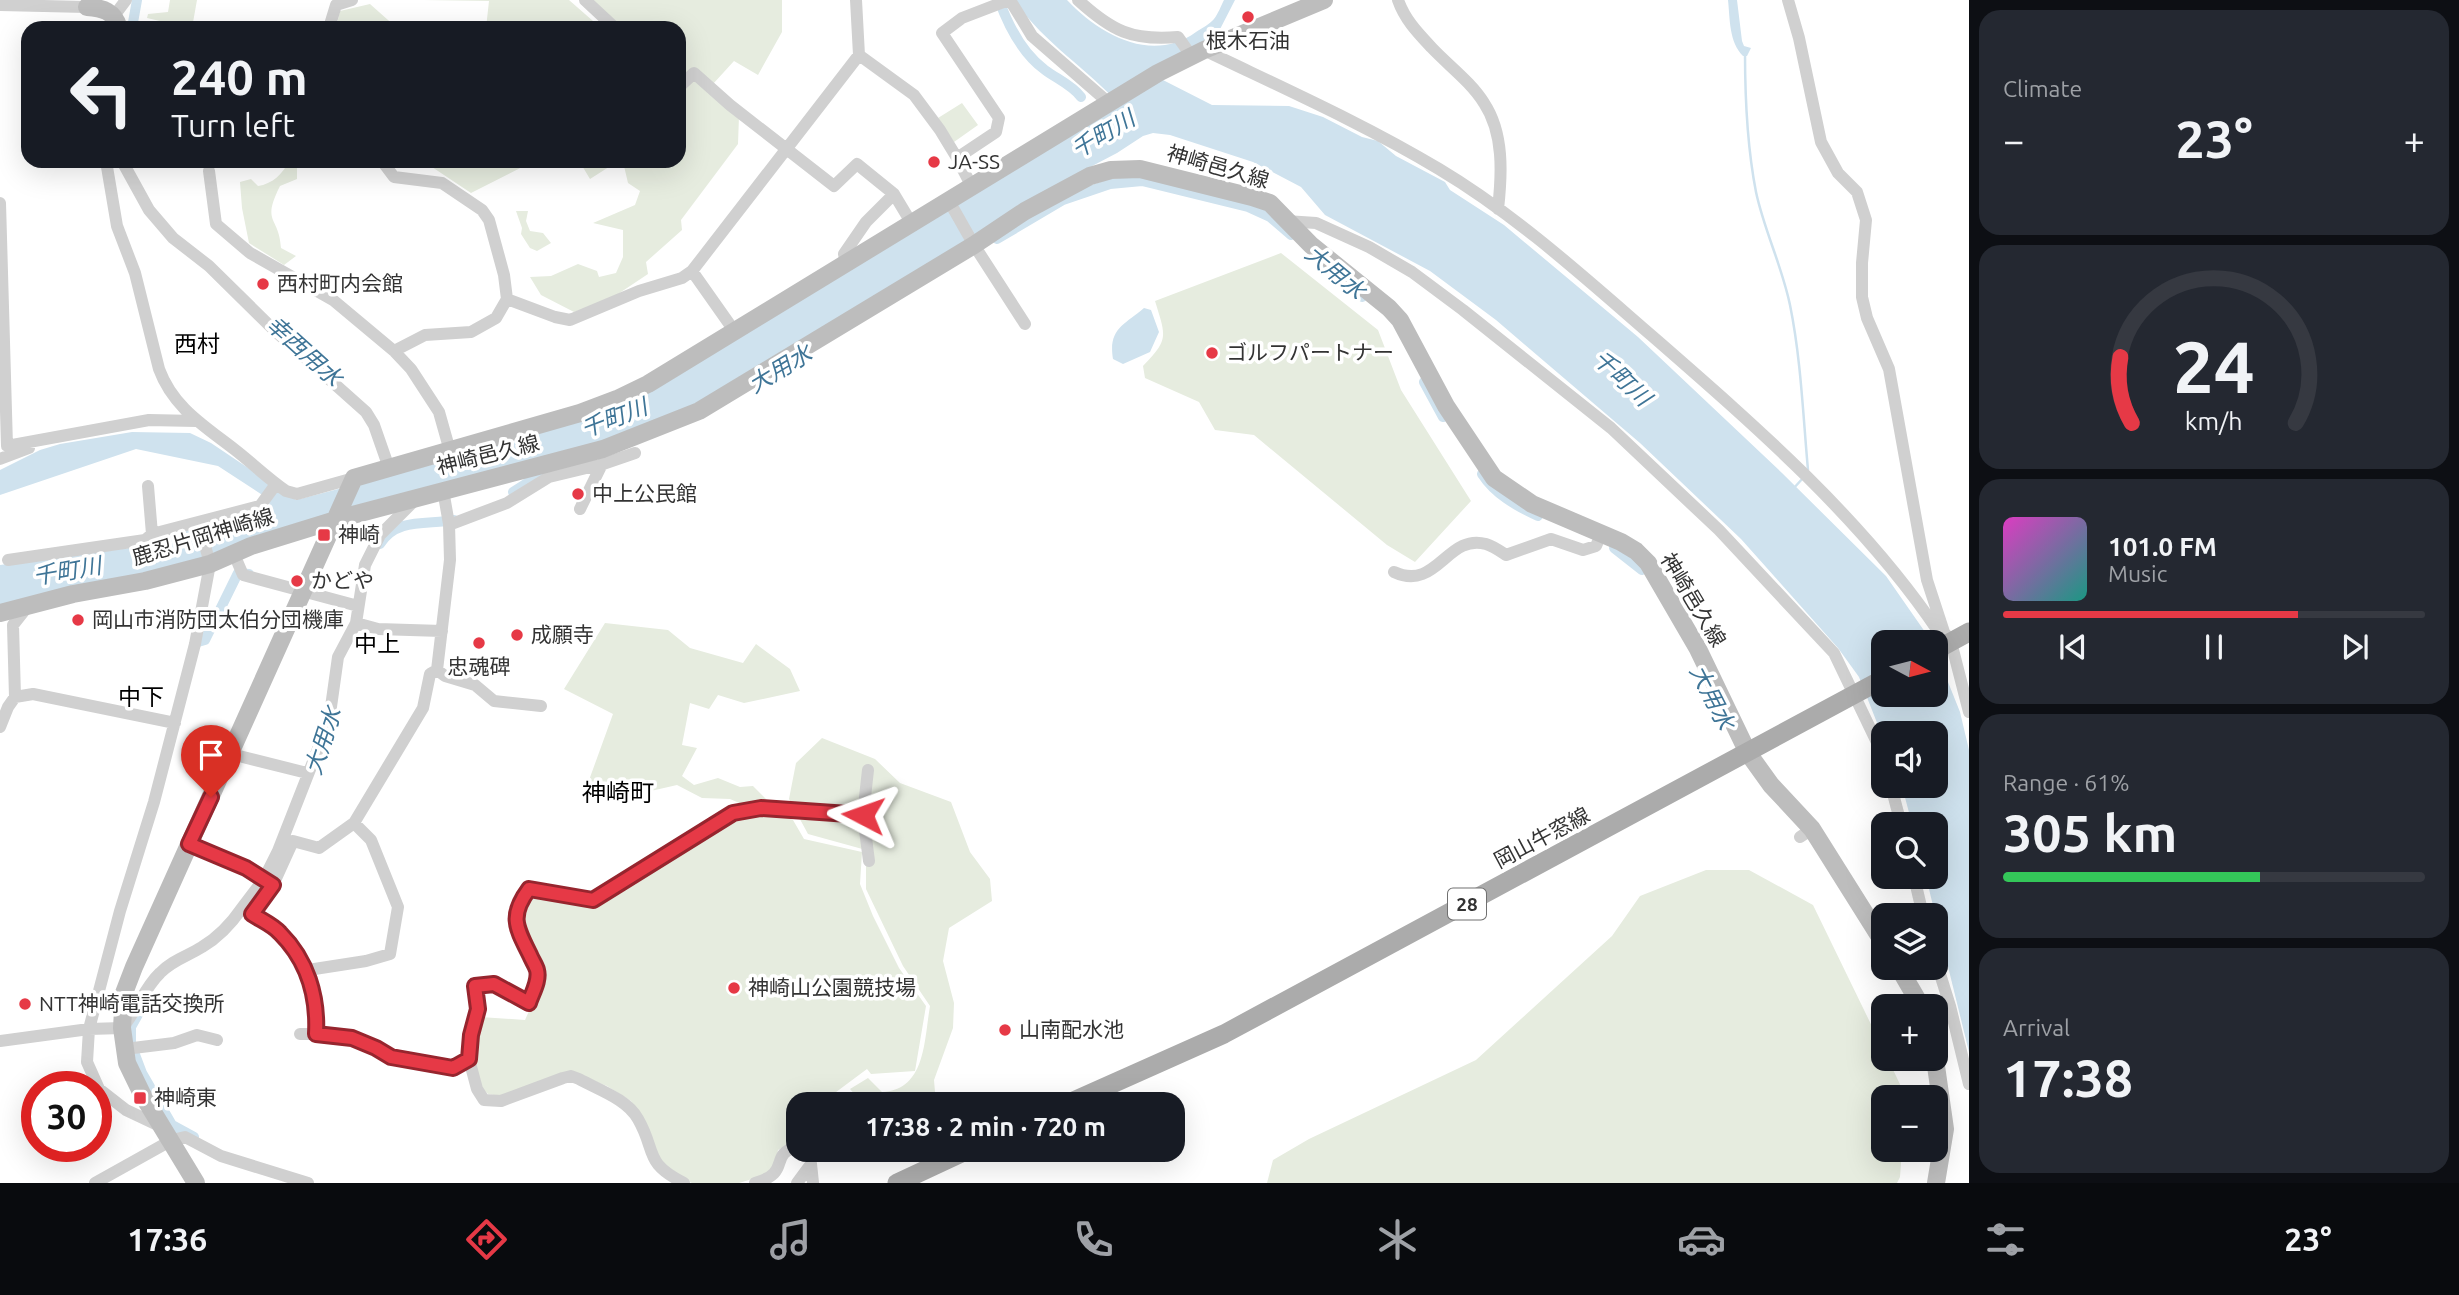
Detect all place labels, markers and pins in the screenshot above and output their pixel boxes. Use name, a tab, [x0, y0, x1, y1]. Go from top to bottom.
marker: 根木石油	[1240, 9, 1256, 25]
place label: 根木石油	[1206, 28, 1290, 52]
place label: JA-SS	[948, 149, 1000, 173]
marker: JA-SS	[926, 154, 942, 170]
place label: 西村町内会館	[277, 271, 403, 295]
marker: 西村町内会館	[255, 276, 271, 292]
place label: ゴルフパートナー	[1226, 340, 1394, 364]
marker: ゴルフパートナー	[1204, 345, 1220, 361]
place label: 中上公民館	[592, 481, 697, 505]
marker: 中上公民館	[570, 486, 586, 502]
place label: 神崎	[338, 522, 380, 546]
marker: 神崎	[316, 527, 332, 543]
place label: かどや	[311, 568, 374, 592]
marker: かどや	[289, 573, 305, 589]
place label: 岡山市消防団太伯分団機庫	[92, 607, 344, 631]
marker: 岡山市消防団太伯分団機庫	[70, 612, 86, 628]
place label: 成願寺	[531, 622, 594, 646]
marker: 成願寺	[509, 627, 525, 643]
marker: 忠魂碑	[471, 635, 487, 651]
place label: 忠魂碑	[448, 654, 511, 678]
pin	[181, 725, 241, 797]
place label: 神崎山公園競技場	[748, 975, 916, 999]
marker: 神崎山公園競技場	[726, 980, 742, 996]
place label: NTT神崎電話交換所	[39, 991, 225, 1015]
marker: NTT神崎電話交換所	[17, 996, 33, 1012]
place label: 山南配水池	[1019, 1017, 1124, 1041]
marker: 山南配水池	[997, 1022, 1013, 1038]
place label: 神崎東	[154, 1085, 217, 1109]
marker: 神崎東	[132, 1090, 148, 1106]

